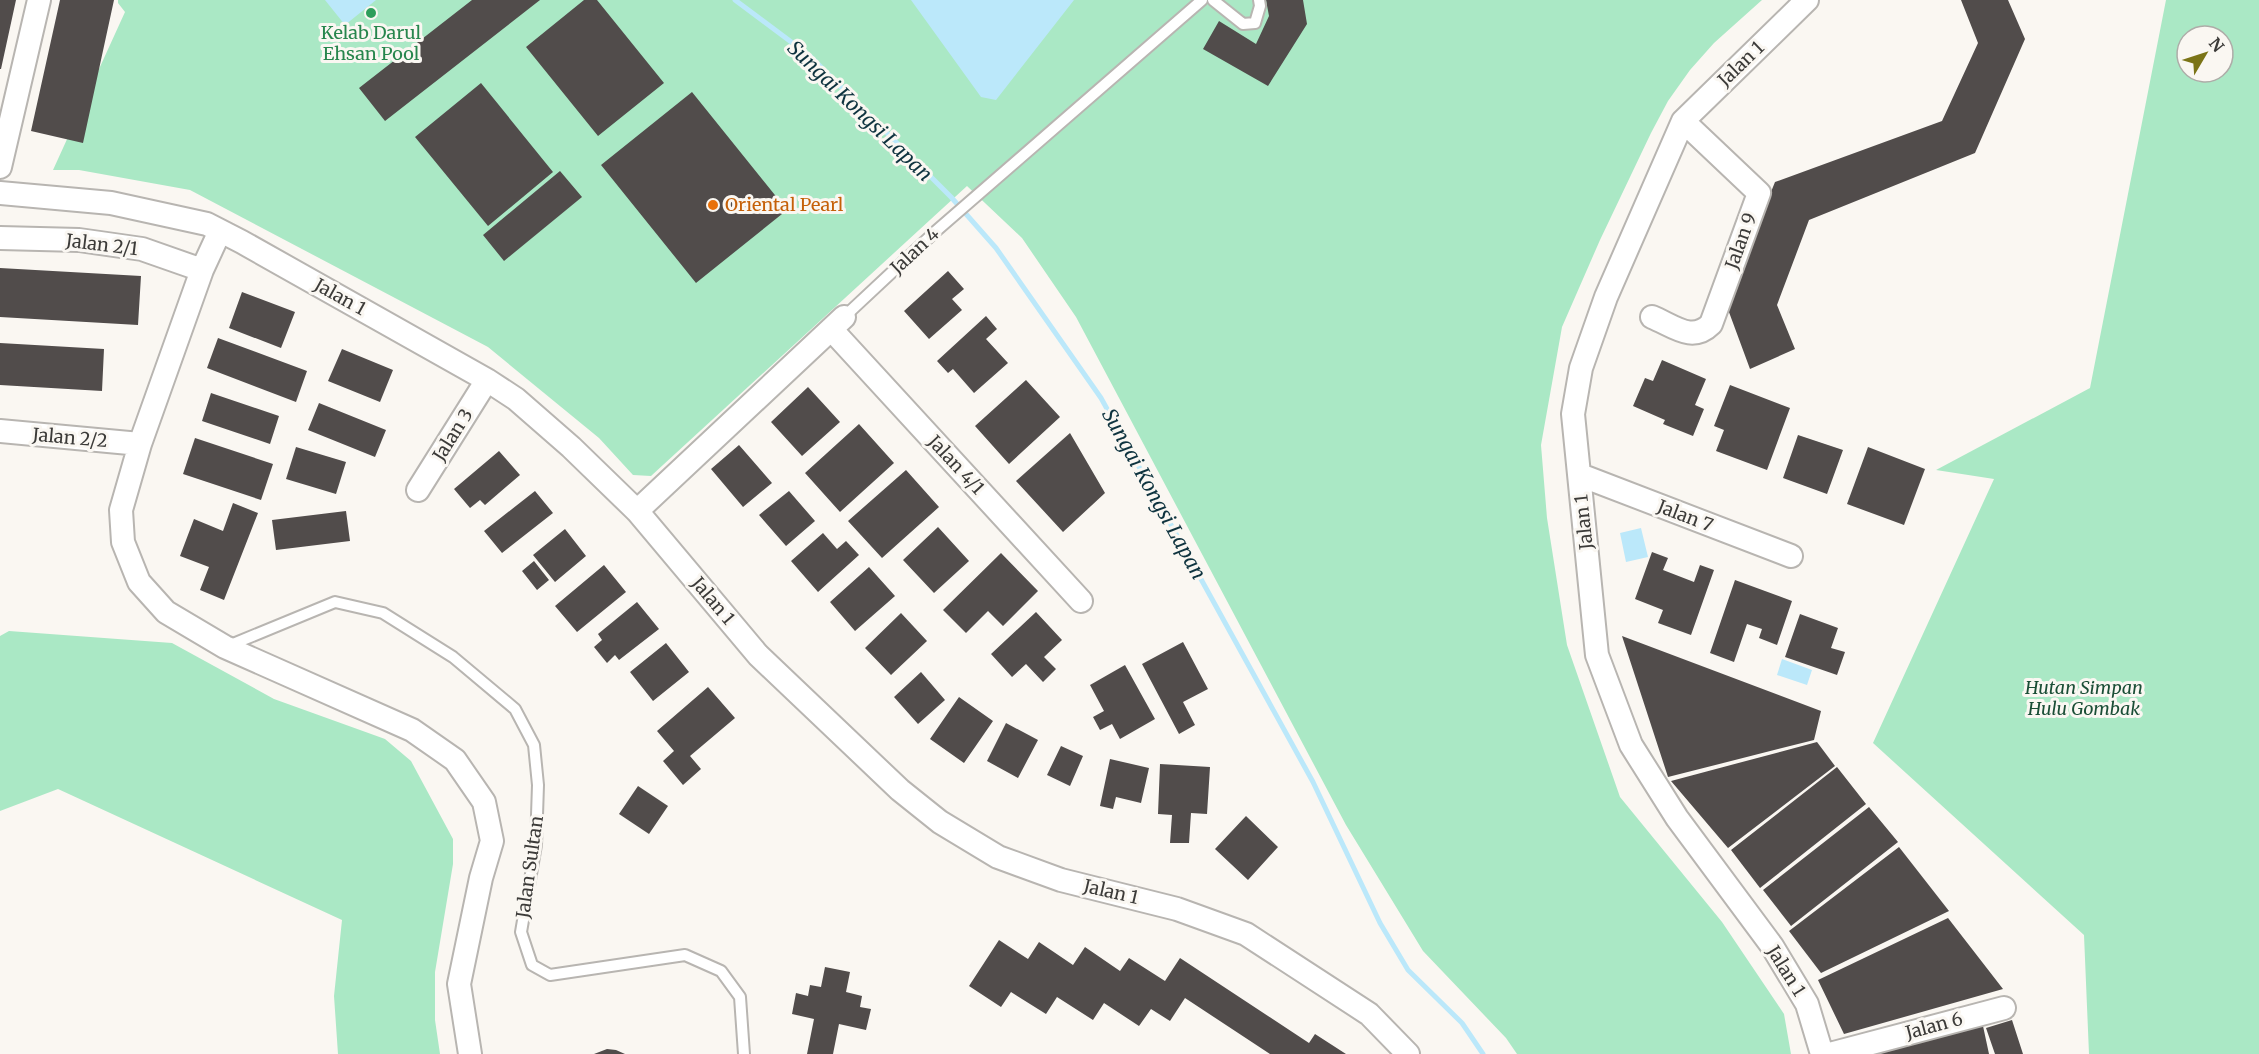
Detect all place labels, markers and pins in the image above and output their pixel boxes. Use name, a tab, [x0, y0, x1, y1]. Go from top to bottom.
marker: Kelab Darul Ehsan Pool	[364, 6, 378, 20]
place label: Kelab Darul Ehsan Pool	[321, 21, 422, 65]
place label: Oriental Pearl	[725, 193, 844, 216]
marker: Oriental Pearl	[706, 198, 720, 212]

